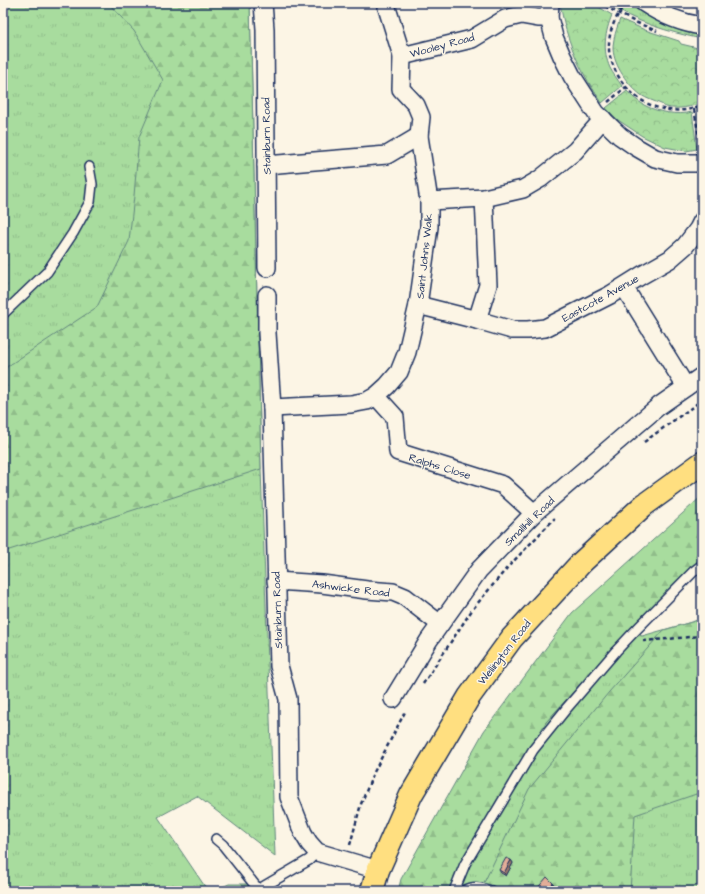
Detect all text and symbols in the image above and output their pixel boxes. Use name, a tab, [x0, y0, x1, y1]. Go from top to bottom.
street label: Wooley Road	[408, 30, 477, 62]
street label: Stainburn Road	[258, 97, 275, 175]
street label: Saint Johns Walk	[413, 212, 436, 300]
street label: Eastcote Avenue	[559, 271, 641, 326]
street label: Ralphs Close	[407, 450, 473, 483]
street label: Smallhill Road	[501, 493, 558, 549]
street label: Stainburn Road	[269, 571, 286, 649]
street label: Ashwicke Road	[311, 576, 391, 601]
street label: Wellington Road	[474, 617, 535, 688]

